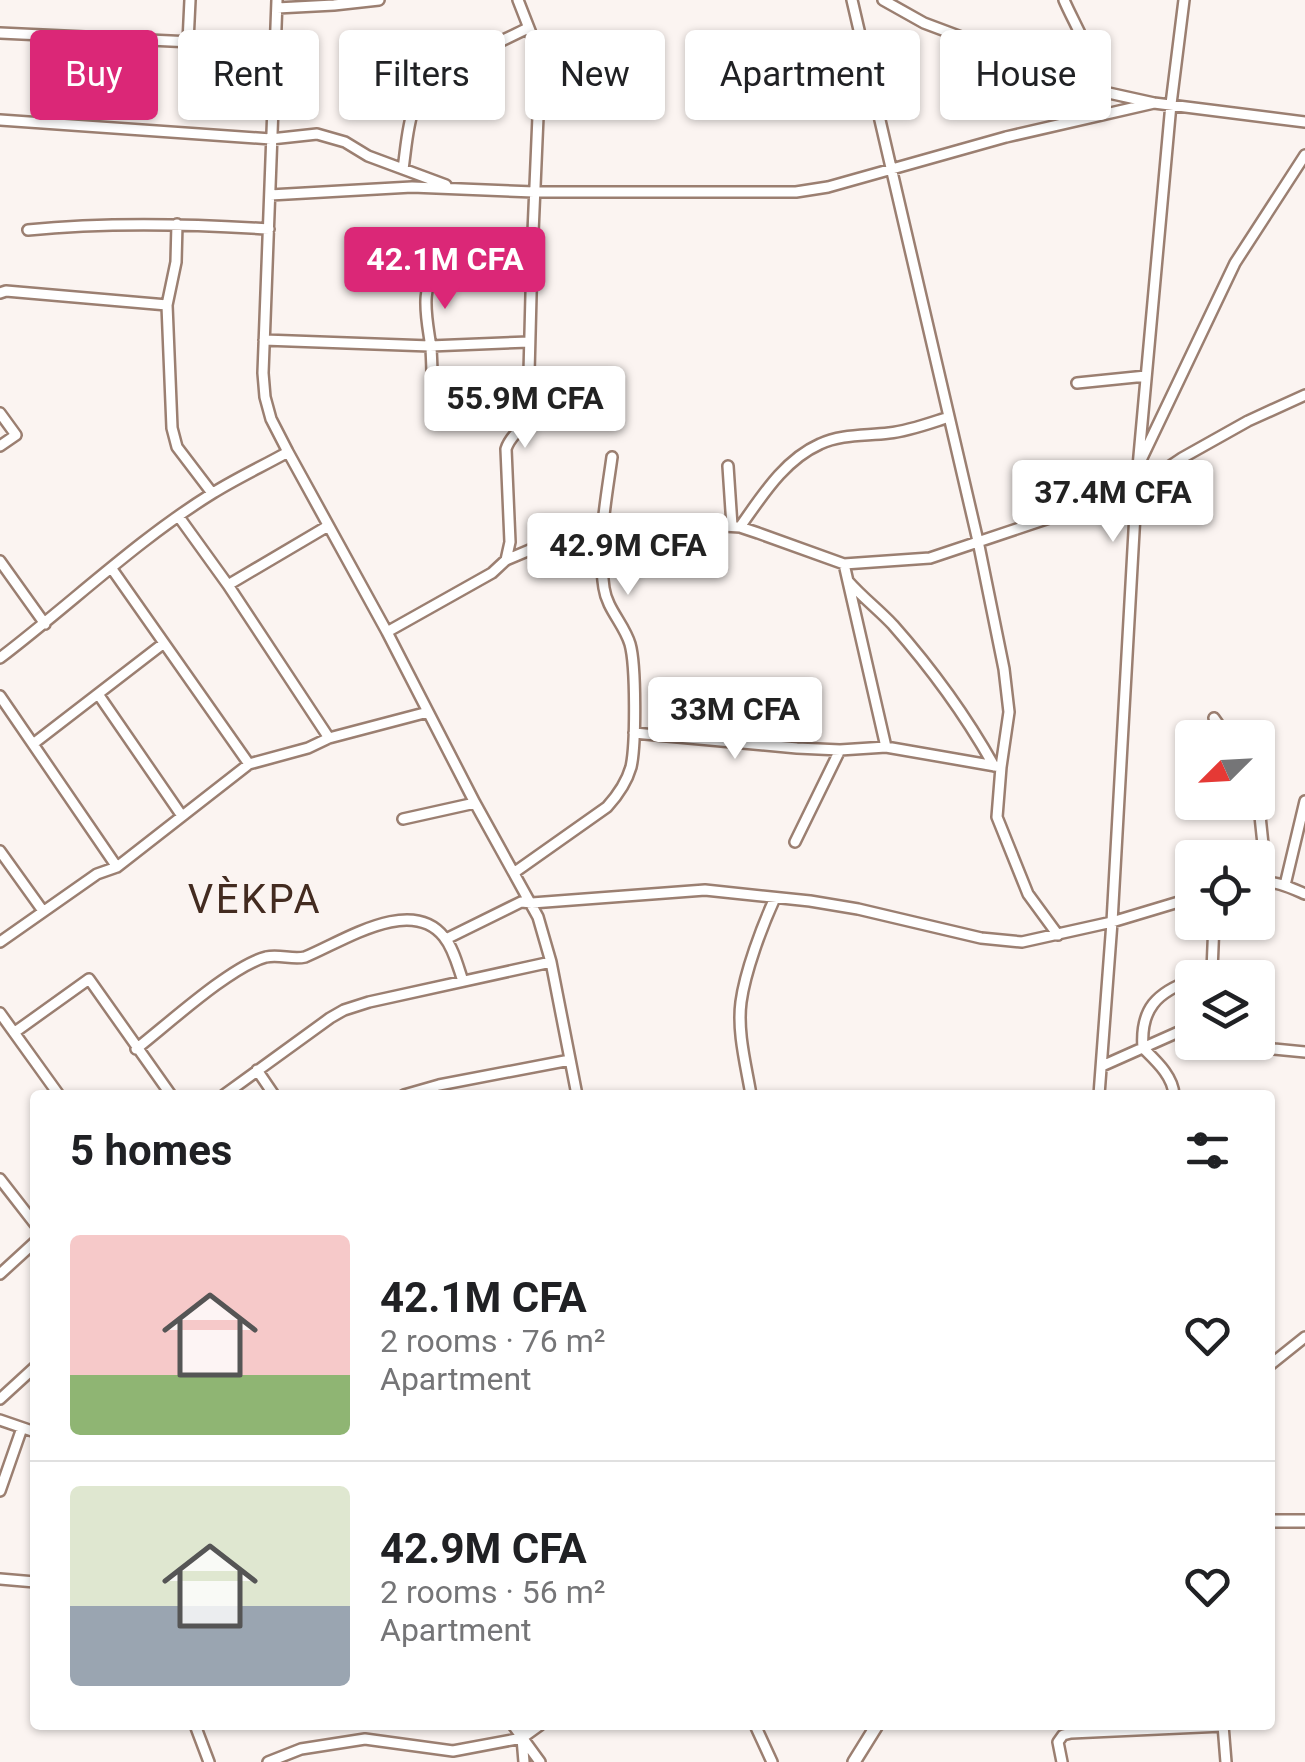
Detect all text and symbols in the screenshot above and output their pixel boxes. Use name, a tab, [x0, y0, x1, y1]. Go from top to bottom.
chip: Buy	[30, 30, 158, 120]
chip: Rent	[178, 30, 319, 120]
chip: Filters	[339, 30, 505, 120]
chip: New	[525, 30, 665, 120]
chip: Apartment	[685, 30, 920, 120]
chip: House	[940, 30, 1111, 120]
pin: 42.1M CFA	[331, 227, 559, 312]
text: 42.1M CFA	[366, 240, 524, 278]
pin: 55.9M CFA	[411, 366, 639, 451]
text: 55.9M CFA	[446, 379, 604, 417]
pin: 37.4M CFA	[999, 460, 1227, 545]
text: 37.4M CFA	[1034, 473, 1192, 511]
pin: 42.9M CFA	[514, 513, 742, 598]
text: 42.9M CFA	[549, 526, 707, 564]
pin: 33M CFA	[643, 677, 827, 762]
text: 33M CFA	[670, 690, 800, 728]
north arrow	[1175, 720, 1275, 820]
map controls	[1175, 720, 1275, 1060]
button: locate	[1175, 840, 1275, 940]
district label: VÈKPA	[188, 876, 322, 923]
button: layers	[1175, 960, 1275, 1060]
icon: filters	[1180, 1123, 1235, 1178]
text: 5 homes	[70, 1126, 232, 1175]
text: 42.1M CFA	[380, 1273, 587, 1322]
icon: home	[150, 1275, 270, 1395]
icon: heart	[1180, 1308, 1235, 1363]
text: 2 rooms · 76 m²	[380, 1322, 605, 1360]
text: Apartment	[380, 1360, 532, 1398]
text: 42.9M CFA	[380, 1524, 587, 1573]
icon: home	[150, 1526, 270, 1646]
icon: heart	[1180, 1559, 1235, 1614]
text: 2 rooms · 56 m²	[380, 1573, 605, 1611]
text: Apartment	[380, 1611, 532, 1649]

